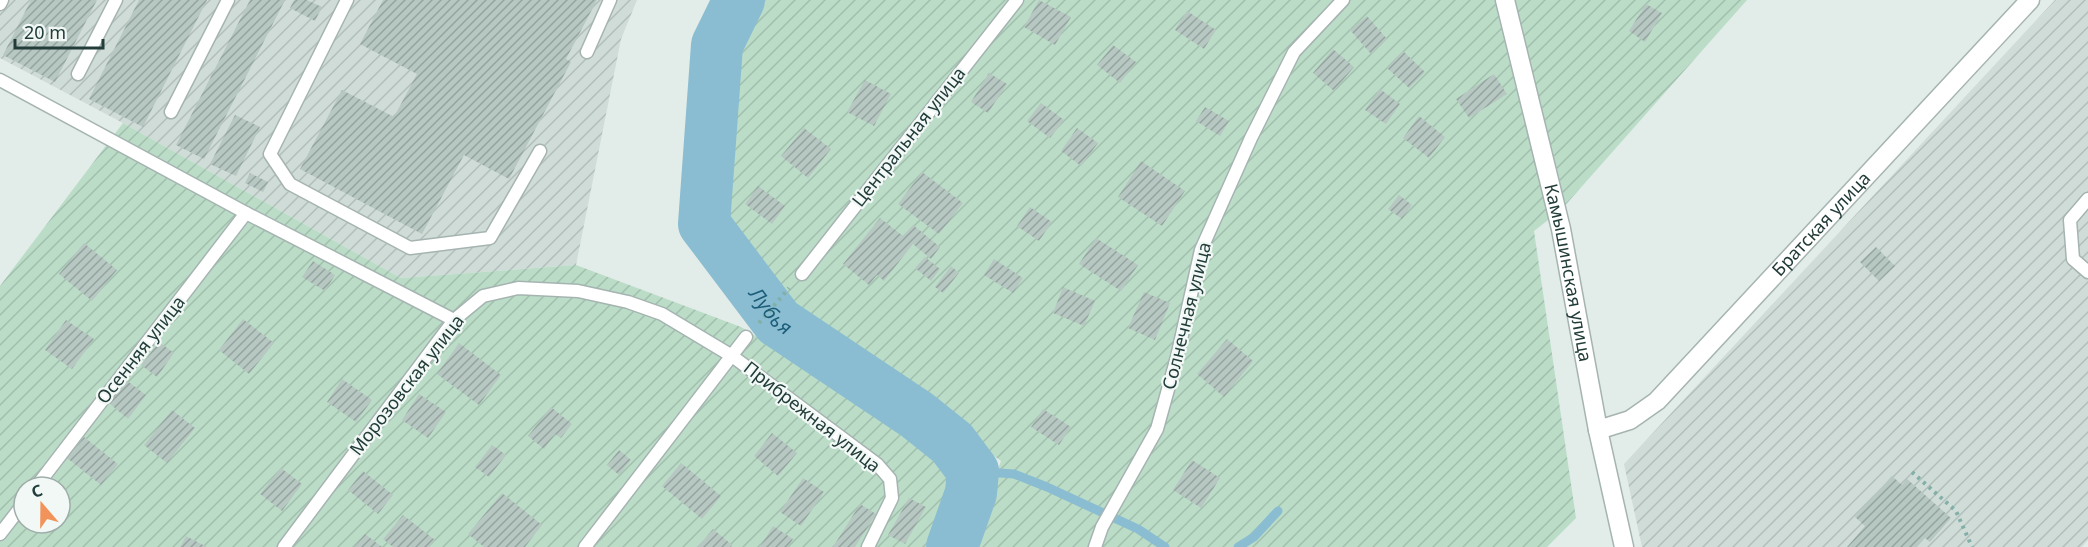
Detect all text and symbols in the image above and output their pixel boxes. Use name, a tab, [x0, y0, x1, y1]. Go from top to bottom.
scale bar	[15, 12, 104, 50]
text: 20 m	[24, 20, 66, 44]
street label: Центральная улица	[846, 62, 970, 211]
street label: Братская улица	[1766, 166, 1875, 281]
street label: Камышинская улица	[1539, 181, 1598, 364]
street label: Солнечная улица	[1156, 239, 1216, 392]
water label: Лубья	[742, 280, 797, 341]
street label: Осенняя улица	[90, 290, 190, 408]
street label: Морозовская улица	[344, 309, 469, 460]
street label: Прибрежная улица	[739, 355, 886, 477]
north arrow	[12, 475, 72, 535]
text: С	[28, 479, 45, 503]

